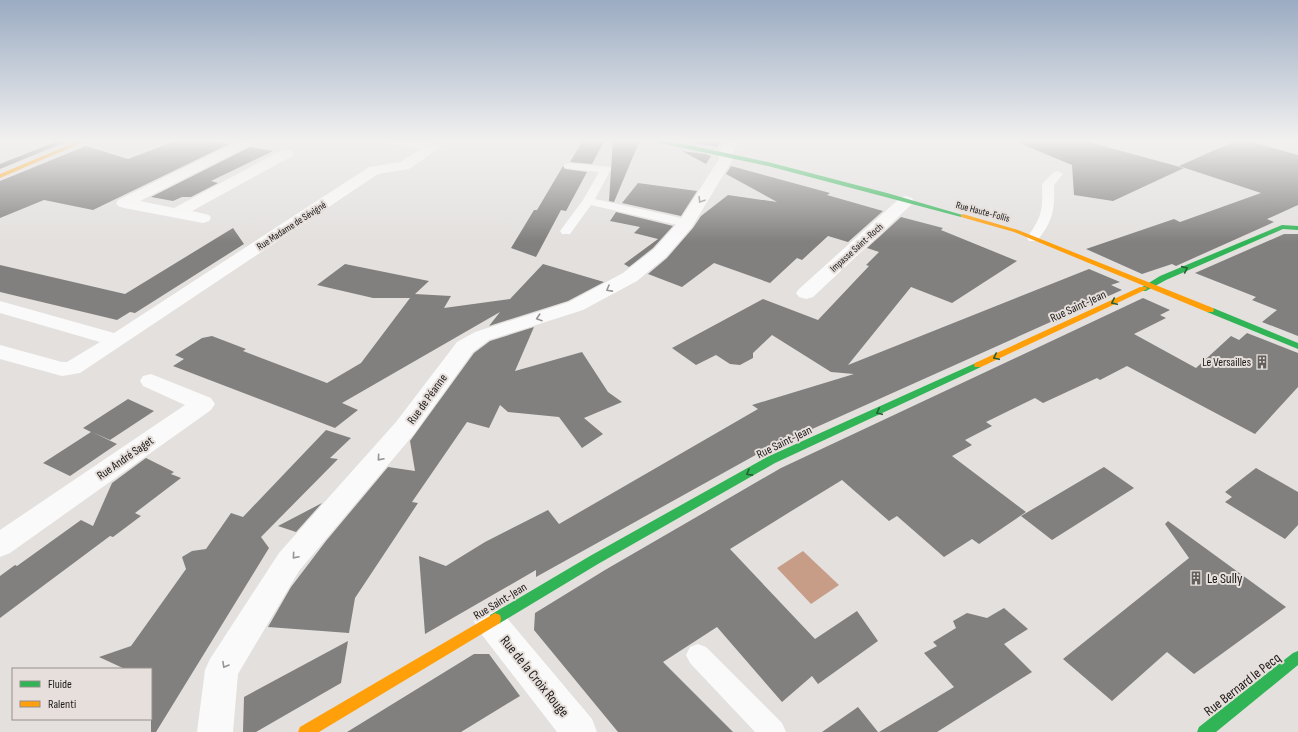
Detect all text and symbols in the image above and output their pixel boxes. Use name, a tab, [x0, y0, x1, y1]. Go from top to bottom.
one-way arrow	[698, 196, 705, 203]
street label: Rue Madame de Sévigné	[255, 199, 328, 253]
street label: Rue Haute-Follis	[954, 199, 1011, 225]
street label: Impasse Saint-Roch	[828, 221, 886, 275]
one-way arrow	[1180, 266, 1188, 274]
one-way arrow	[605, 284, 613, 291]
street label: Rue Saint-Jean	[1048, 287, 1108, 326]
one-way arrow	[1111, 297, 1119, 305]
one-way arrow	[536, 313, 543, 322]
one-way arrow	[993, 352, 1001, 360]
building icon: Le Versailles	[1254, 354, 1270, 370]
place label: Le Versailles	[1202, 355, 1251, 370]
street label: Rue de Péanne	[404, 371, 451, 427]
one-way arrow	[875, 407, 882, 415]
street label: Rue Saint-Jean	[754, 423, 814, 462]
street label: Rue André Saget	[94, 433, 157, 483]
one-way arrow	[377, 453, 384, 460]
one-way arrow	[745, 469, 753, 476]
one-way arrow	[292, 551, 299, 559]
building icon: Le Sully	[1188, 570, 1204, 586]
place label: Le Sully	[1207, 570, 1243, 587]
street label: Rue Saint-Jean	[471, 580, 530, 623]
street label: Rue de la Croix Rouge	[497, 632, 573, 720]
street label: Rue Bernard le Pecq	[1201, 649, 1284, 720]
one-way arrow	[222, 661, 230, 669]
legend	[12, 668, 152, 720]
text: Fluide	[48, 677, 72, 692]
text: Ralenti	[48, 697, 76, 712]

